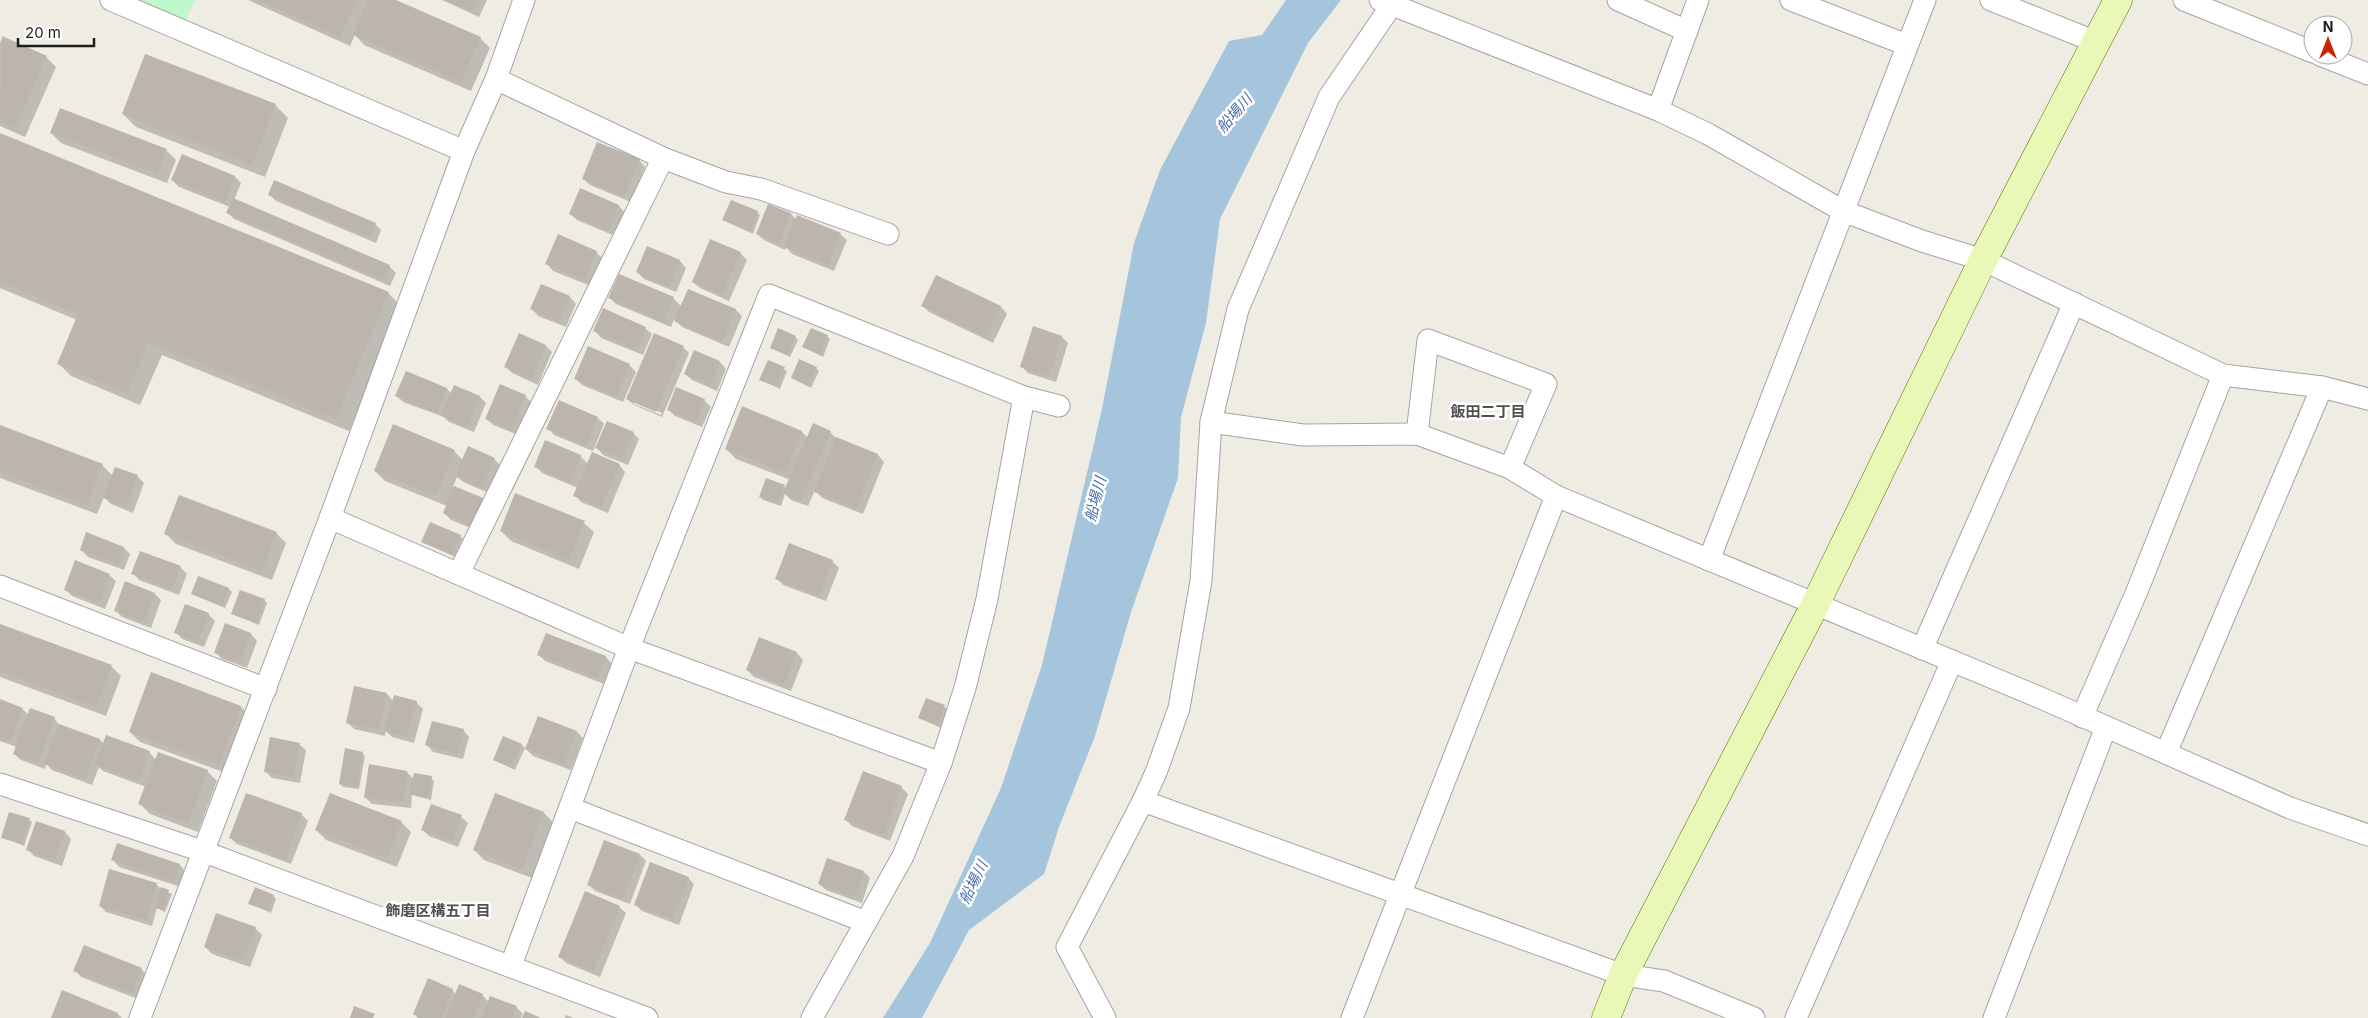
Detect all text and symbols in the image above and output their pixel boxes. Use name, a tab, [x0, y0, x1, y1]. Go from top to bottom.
scale bar	[18, 15, 94, 47]
north arrow	[2303, 15, 2353, 65]
text: N	[2323, 18, 2333, 35]
text: 20 m	[25, 23, 61, 42]
water label: 船場川	[1212, 88, 1257, 136]
district label: 飯田二丁目	[1450, 402, 1526, 421]
water label: 船場川	[1080, 473, 1110, 523]
water label: 船場川	[955, 856, 992, 906]
district label: 飾磨区構五丁目	[385, 901, 491, 920]

